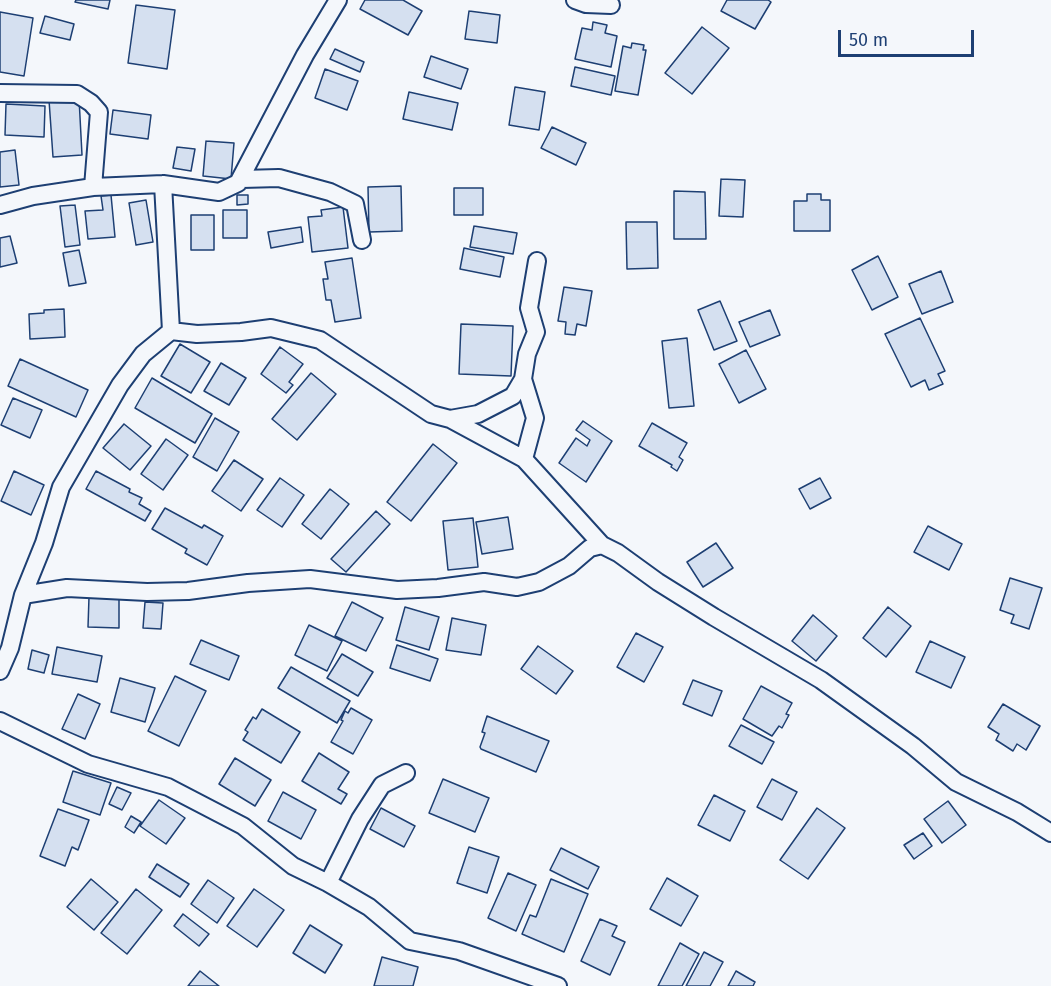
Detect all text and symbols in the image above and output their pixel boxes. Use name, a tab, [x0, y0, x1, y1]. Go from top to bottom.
scale bar	[841, 18, 978, 56]
text: 50 m	[849, 29, 888, 51]

